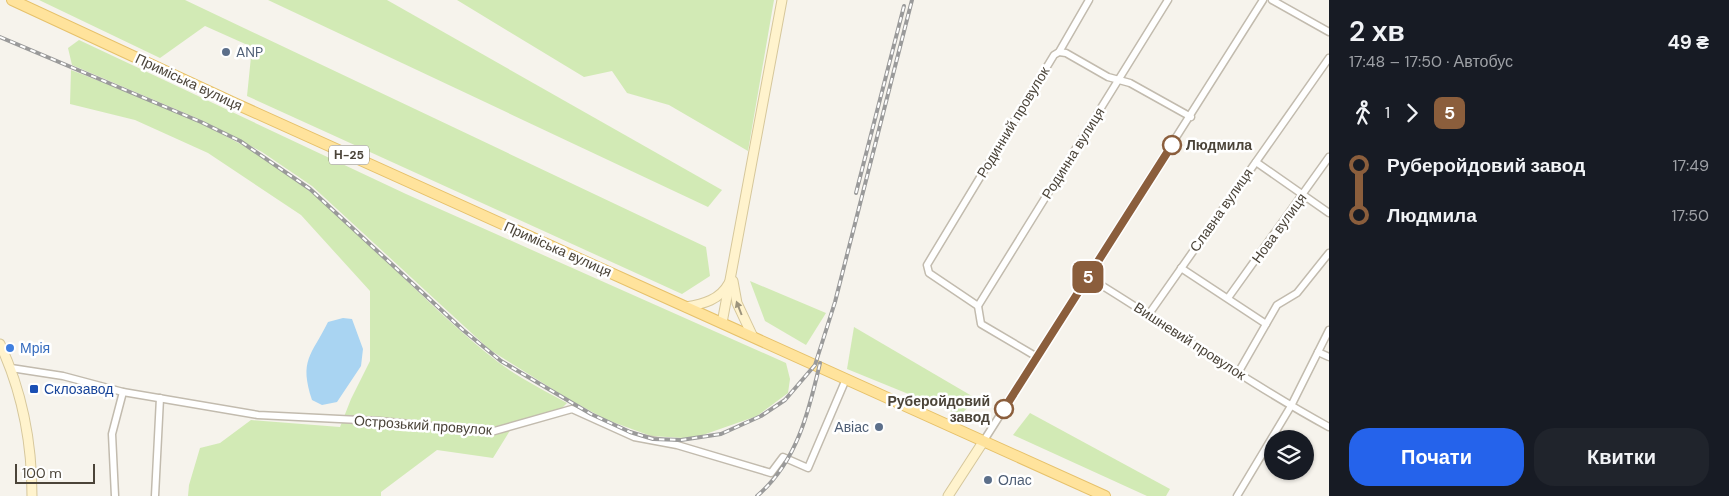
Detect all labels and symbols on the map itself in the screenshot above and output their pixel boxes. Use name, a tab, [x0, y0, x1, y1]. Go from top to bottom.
place label: ANP	[236, 43, 263, 61]
marker: ANP	[220, 46, 232, 58]
street label: Приміська вулиця	[133, 49, 245, 115]
street label: Родинний провулок	[973, 63, 1054, 181]
street label: Родинна вулиця	[1038, 104, 1108, 202]
marker: Людмила	[1162, 135, 1182, 155]
place label: Людмила	[1186, 136, 1252, 154]
road number: Н-25	[329, 146, 369, 164]
street label: Славна вулиця	[1185, 165, 1257, 255]
street label: Нова вулиця	[1248, 189, 1310, 267]
street label: Приміська вулиця	[501, 217, 615, 281]
line badge: 5	[1072, 261, 1104, 293]
street label: Вишневий провулок	[1131, 298, 1250, 384]
one-way arrow	[735, 301, 743, 315]
place label: Мрія	[20, 339, 50, 357]
marker: Мрія	[4, 342, 16, 354]
place label: Склозавод	[44, 380, 113, 398]
marker: Склозавод	[28, 383, 40, 395]
place label: Руберойдовий завод	[887, 392, 990, 426]
marker: Руберойдовий завод	[994, 399, 1014, 419]
street label: Острозький провулок	[353, 411, 493, 439]
place label: Авіас	[834, 418, 869, 436]
marker: Авіас	[873, 421, 885, 433]
scale bar	[15, 461, 95, 484]
place label: Олас	[998, 471, 1032, 489]
marker: Олас	[982, 474, 994, 486]

